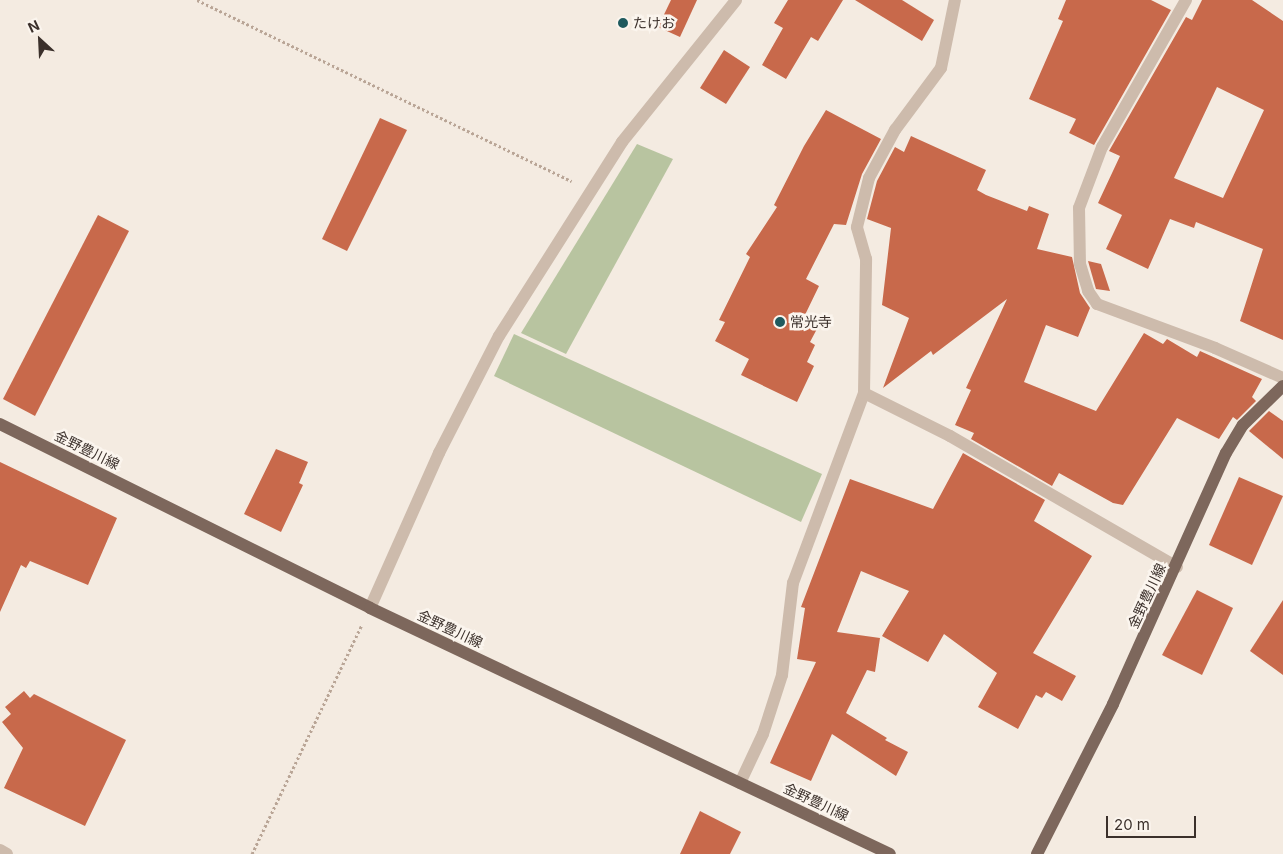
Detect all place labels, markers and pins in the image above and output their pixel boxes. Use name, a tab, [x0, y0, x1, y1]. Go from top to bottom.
place label: たけお	[633, 15, 675, 31]
marker: たけお	[617, 17, 629, 29]
place label: 常光寺	[790, 314, 832, 330]
marker: 常光寺	[774, 316, 786, 328]

